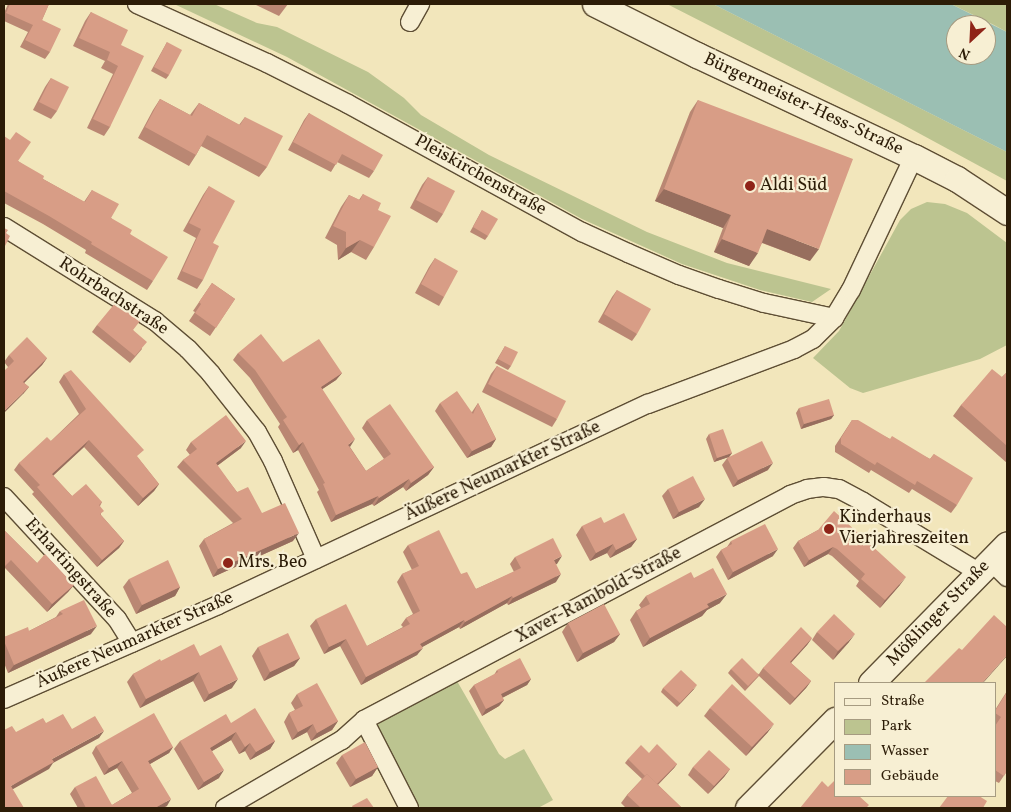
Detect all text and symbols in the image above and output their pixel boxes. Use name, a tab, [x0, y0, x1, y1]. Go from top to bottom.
north arrow	[946, 15, 996, 65]
text: N	[956, 42, 974, 64]
street label: Bürgermeister-Hess-Straße	[700, 49, 906, 161]
street label: Pleiskirchenstraße	[410, 131, 550, 221]
place label: Aldi Süd	[760, 175, 827, 197]
marker: Aldi Süd	[744, 180, 756, 192]
street label: Rohrbachstraße	[54, 253, 172, 341]
street label: Äußere Neumarkter Straße	[402, 417, 604, 527]
place label: Kinderhaus Vierjahreszeiten	[839, 508, 969, 550]
street label: Erhartingstraße	[19, 515, 121, 623]
marker: Kinderhaus Vierjahreszeiten	[823, 523, 835, 535]
street label: Xaver-Rambold-Straße	[513, 543, 685, 649]
place label: Mrs. Beo	[238, 552, 307, 574]
street label: Mößlinger Straße	[883, 556, 995, 672]
marker: Mrs. Beo	[222, 557, 234, 569]
street label: Äußere Neumarkter Straße	[33, 588, 237, 694]
legend	[834, 682, 996, 797]
text: Straße	[881, 691, 924, 712]
text: Park	[881, 716, 912, 737]
text: Wasser	[881, 741, 929, 762]
text: Gebäude	[881, 766, 939, 787]

